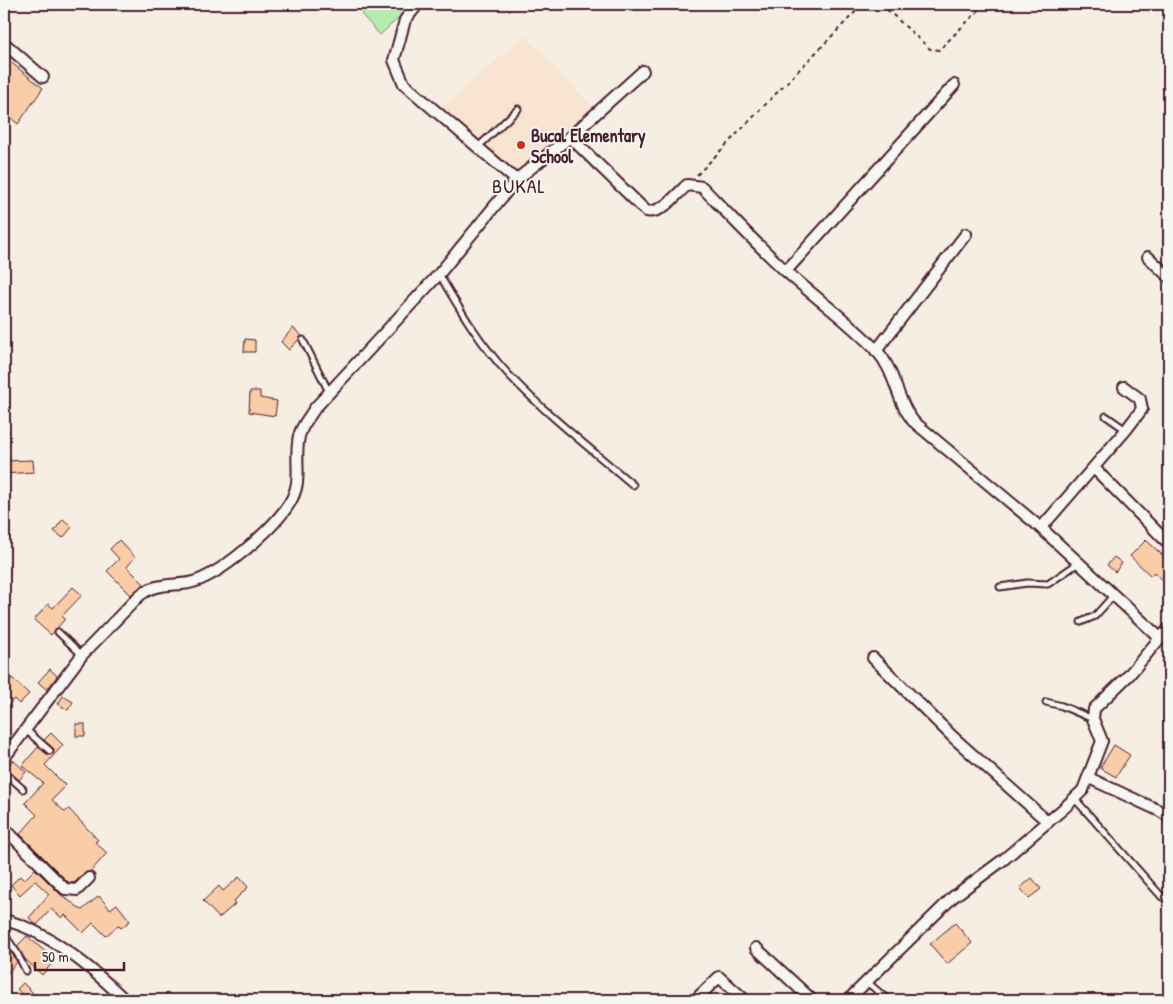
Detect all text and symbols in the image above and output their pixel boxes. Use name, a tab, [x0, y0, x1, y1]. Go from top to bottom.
place label: Bucal Elementary School	[531, 123, 646, 169]
marker: Bucal Elementary School	[515, 139, 527, 151]
district label: BUKAL	[492, 172, 546, 199]
scale bar	[35, 939, 124, 971]
text: 50 m	[42, 946, 69, 967]

